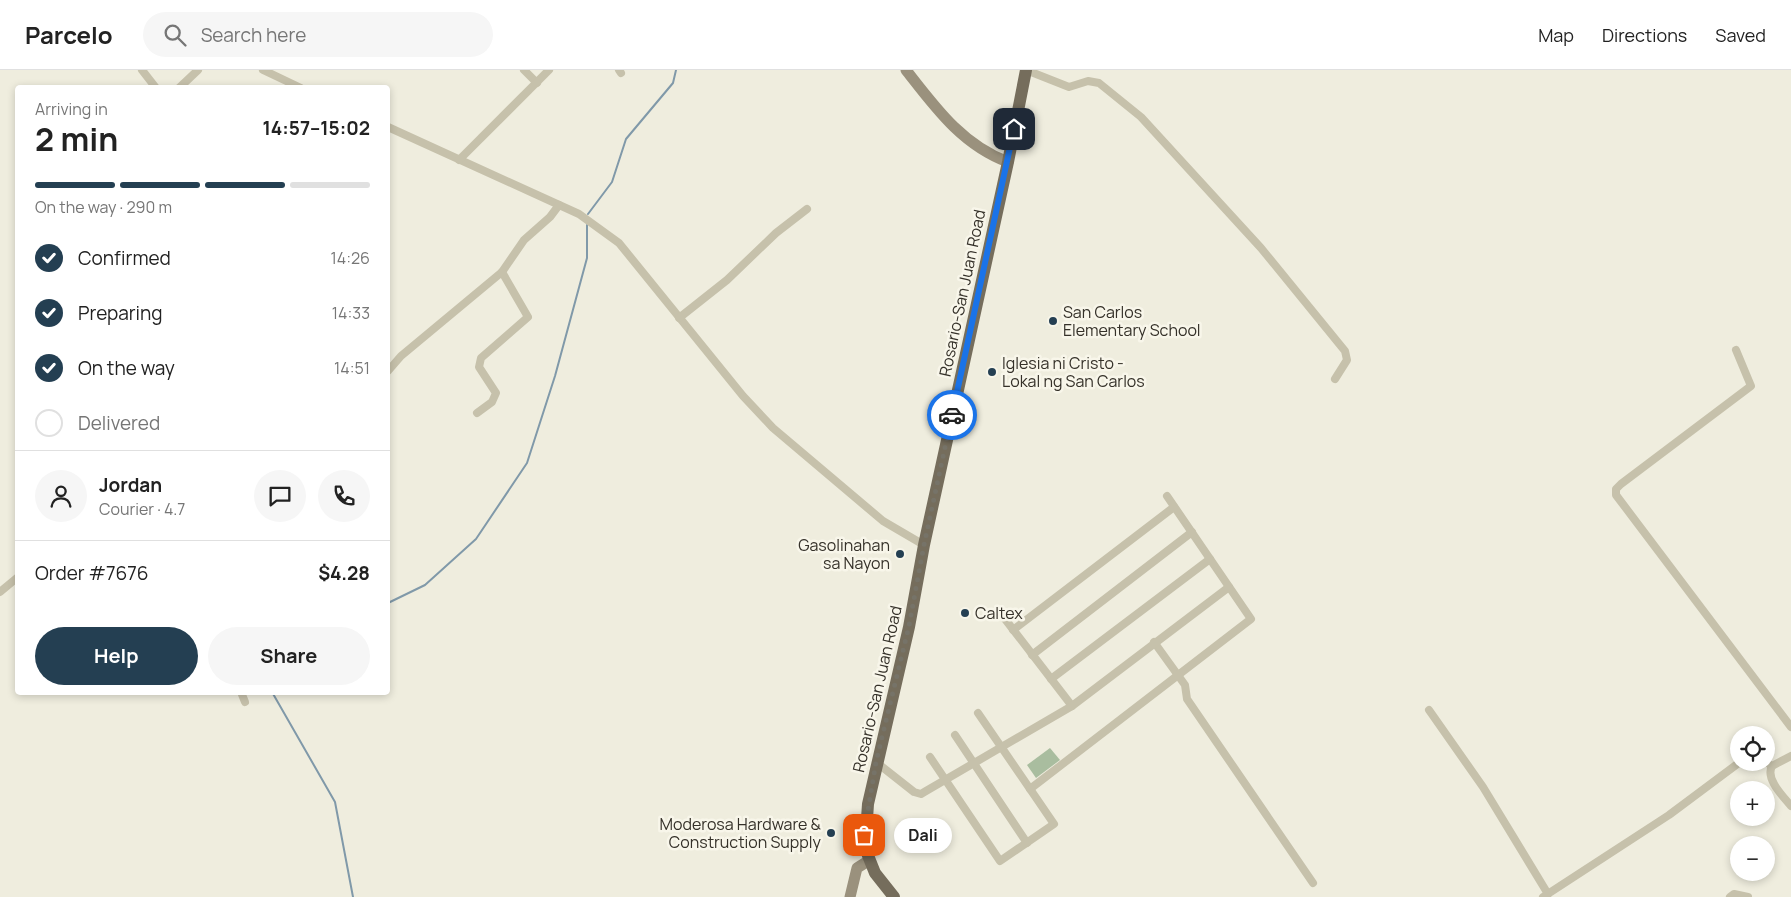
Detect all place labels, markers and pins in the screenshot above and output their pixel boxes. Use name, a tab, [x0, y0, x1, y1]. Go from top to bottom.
pin	[993, 108, 1035, 150]
place label: San Carlos Elementary School	[1063, 301, 1201, 341]
marker: San Carlos Elementary School	[1047, 315, 1059, 327]
place label: Iglesia ni Cristo - Lokal ng San Carlos	[1002, 352, 1145, 392]
marker: Iglesia ni Cristo - Lokal ng San Carlos	[986, 366, 998, 378]
place label: Gasolinahan sa Nayon	[798, 534, 890, 574]
marker: Gasolinahan sa Nayon	[894, 548, 906, 560]
place label: Caltex	[975, 602, 1023, 624]
marker: Caltex	[959, 607, 971, 619]
place label: Moderosa Hardware & Construction Supply	[660, 813, 822, 853]
pin	[843, 814, 885, 856]
callout: Dali	[894, 818, 952, 852]
marker: Moderosa Hardware & Construction Supply	[825, 827, 837, 839]

